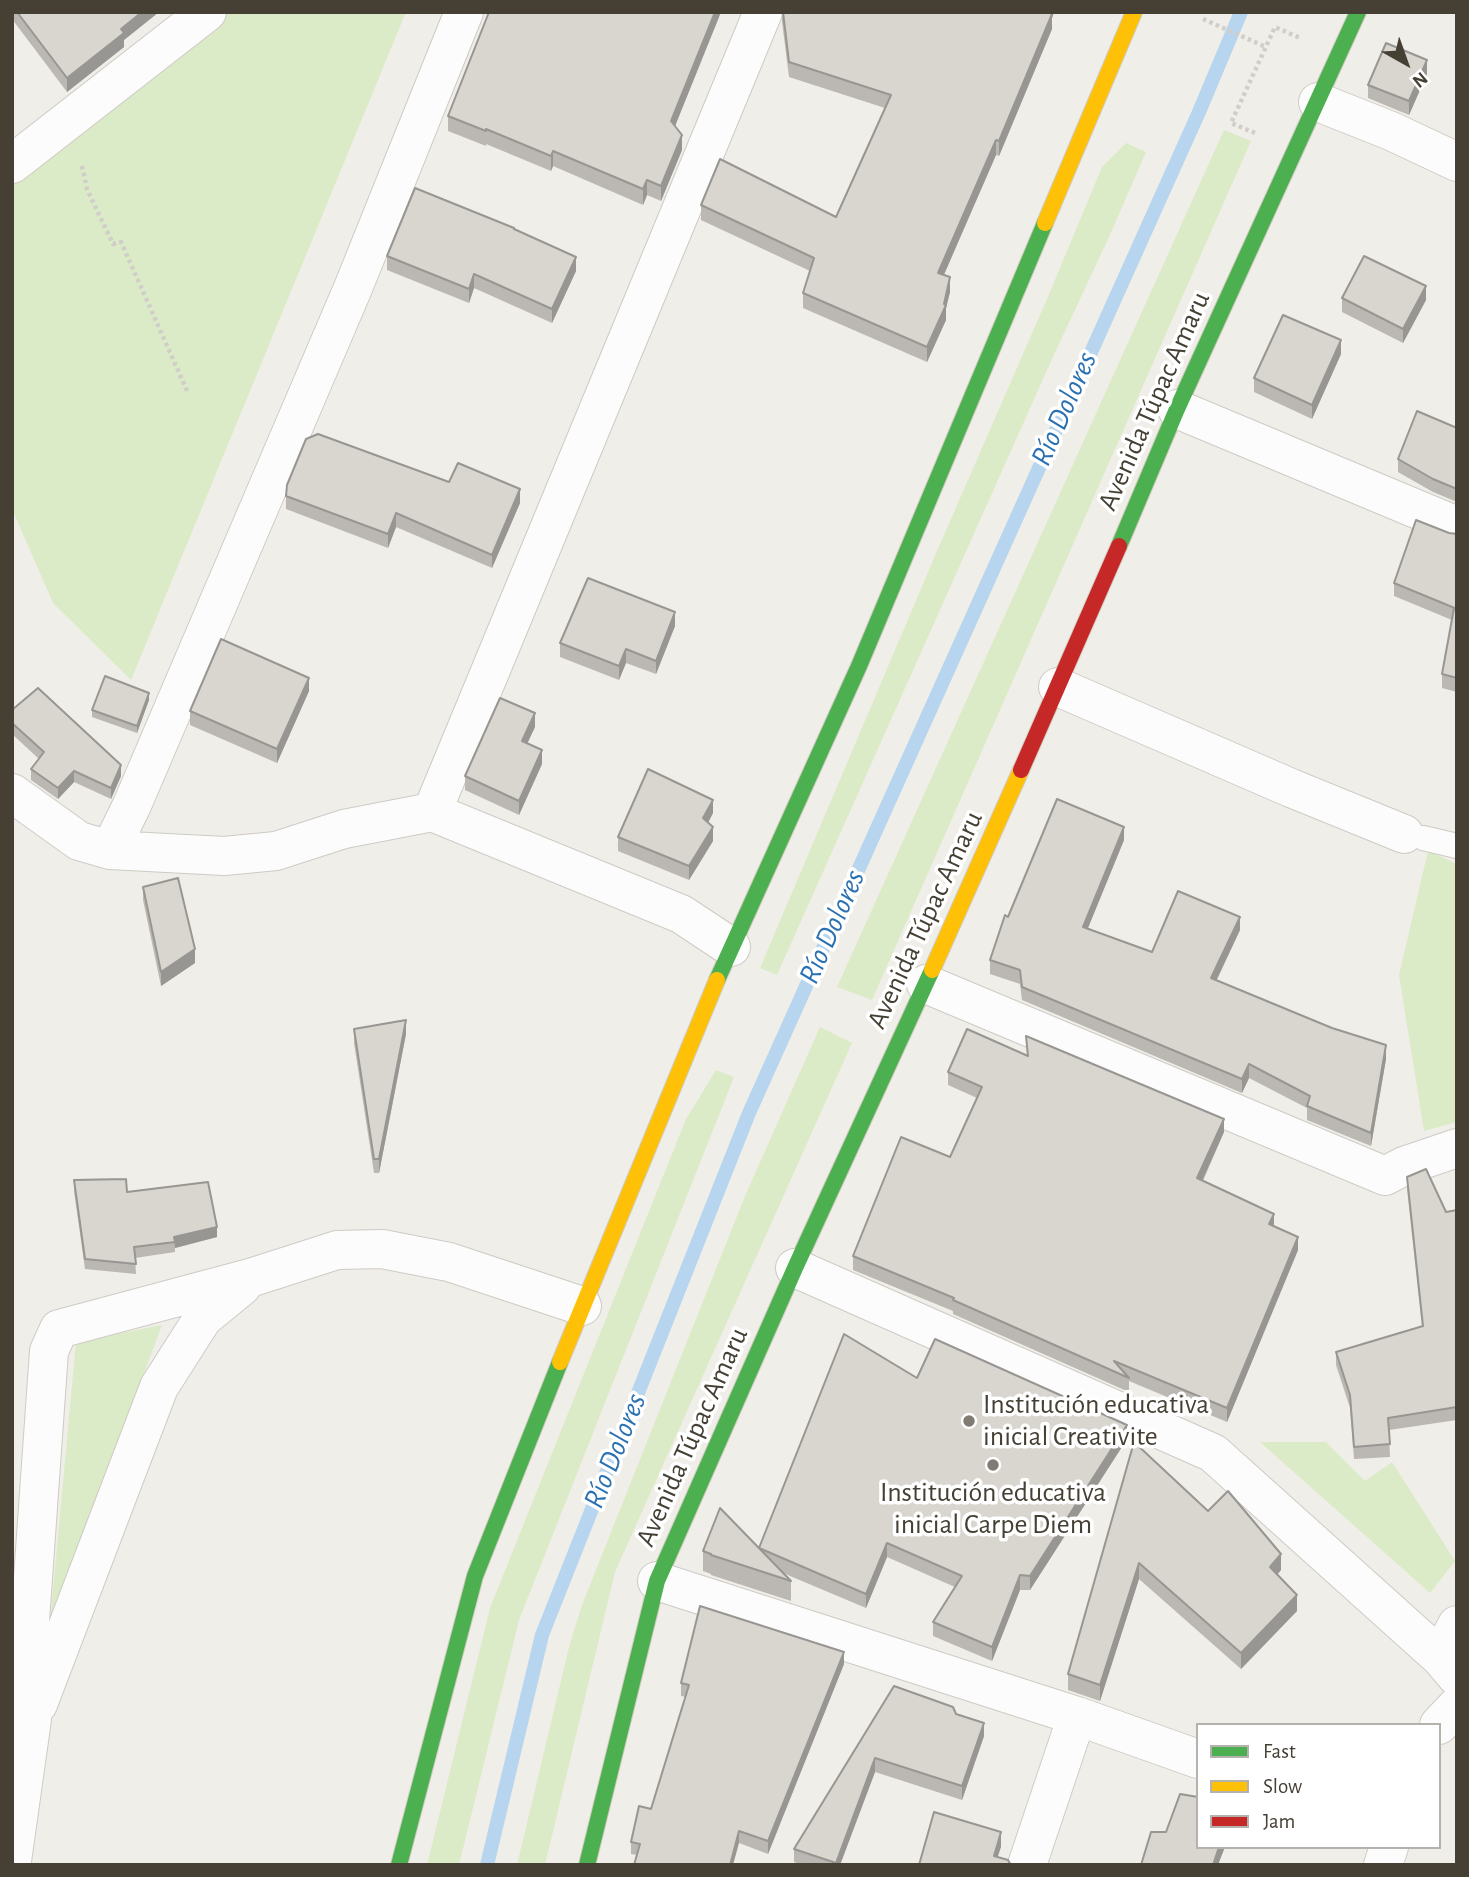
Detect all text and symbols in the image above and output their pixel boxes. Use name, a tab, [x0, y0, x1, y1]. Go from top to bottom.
north arrow	[1371, 28, 1441, 98]
text: N	[1409, 68, 1431, 91]
street label: Avenida Túpac Amaru	[1091, 286, 1217, 516]
water label: Río Dolores	[1023, 347, 1105, 471]
street label: Avenida Túpac Amaru	[860, 806, 990, 1034]
water label: Río Dolores	[791, 865, 873, 989]
street label: Avenida Túpac Amaru	[629, 1322, 755, 1552]
water label: Río Dolores	[576, 1388, 654, 1514]
place label: Institución educativa inicial Creativite	[983, 1388, 1209, 1454]
marker: Institución educativa inicial Creativite	[961, 1413, 977, 1429]
marker: Institución educativa inicial Carpe Diem	[985, 1457, 1001, 1473]
place label: Institución educativa inicial Carpe Diem	[880, 1476, 1106, 1542]
legend	[1196, 1723, 1441, 1849]
text: Fast	[1263, 1741, 1296, 1762]
text: Slow	[1263, 1776, 1302, 1797]
text: Jam	[1263, 1811, 1295, 1832]

